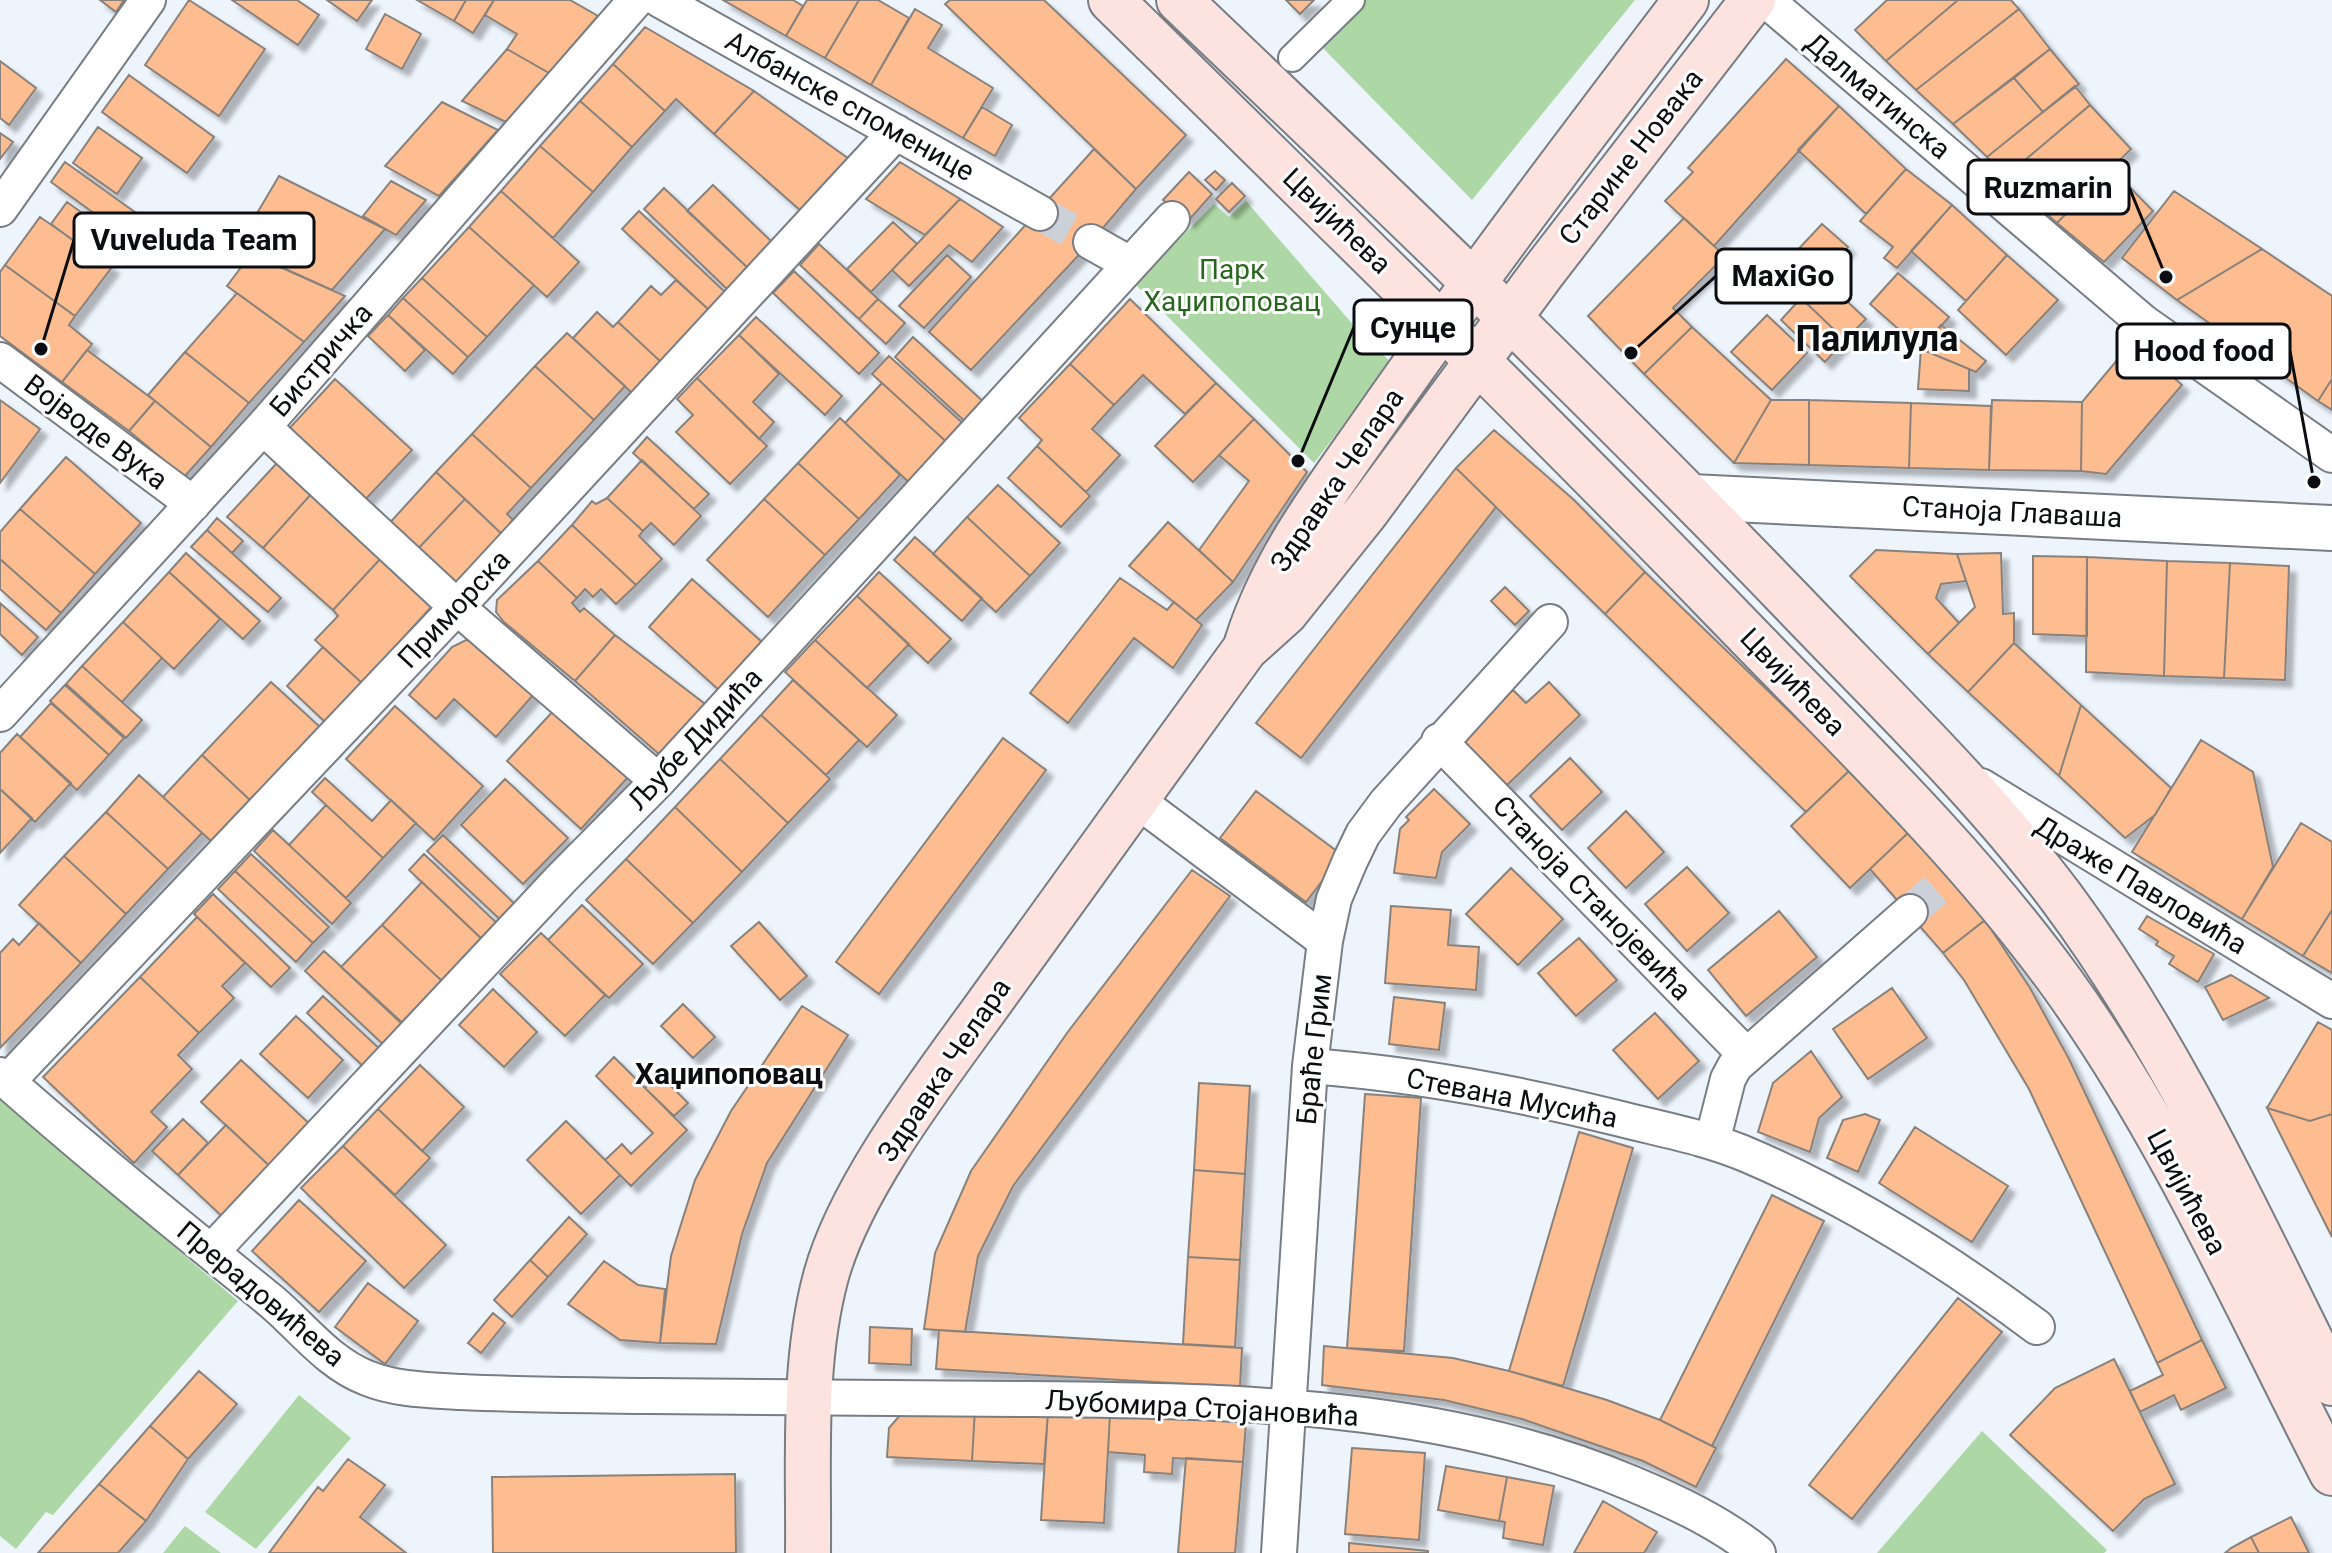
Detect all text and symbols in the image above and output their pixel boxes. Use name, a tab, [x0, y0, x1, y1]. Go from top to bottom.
street label: Албанске споменице	[720, 24, 980, 188]
street label: Далматинска	[1799, 26, 1957, 166]
street label: Старине Новака	[1552, 62, 1710, 252]
callout: Ruzmarin	[1968, 160, 2129, 214]
street label: Цвијићева	[1276, 161, 1398, 281]
text: Ruzmarin	[1983, 170, 2113, 205]
callout: Vuveluda Team	[74, 213, 314, 267]
text: Vuveluda Team	[90, 222, 298, 257]
callout: MaxiGo	[1716, 249, 1851, 303]
park label: Парк Хаџипоповац	[1143, 253, 1321, 318]
text: MaxiGo	[1732, 258, 1834, 293]
street label: Бистричка	[263, 297, 379, 423]
callout: Сунце	[1354, 300, 1472, 354]
text: Сунце	[1370, 310, 1456, 345]
district label: Палилула	[1795, 318, 1959, 360]
callout: Hood food	[2117, 324, 2290, 378]
text: Hood food	[2134, 333, 2274, 368]
street label: Војводе Вука	[18, 367, 174, 497]
street label: Здравка Челара	[1263, 382, 1411, 578]
street label: Станоја Главаша	[1901, 490, 2123, 534]
street label: Приморска	[391, 543, 517, 675]
street label: Цвијићева	[1733, 621, 1853, 743]
street label: Љубе Дидића	[621, 661, 769, 817]
street label: Станоја Станојевића	[1486, 789, 1698, 1007]
street label: Драже Павловића	[2029, 809, 2253, 961]
street label: Здравка Челара	[870, 972, 1018, 1168]
street label: Браће Грим	[1290, 972, 1338, 1126]
district label: Хаџипоповац	[635, 1056, 823, 1091]
street label: Стевана Мусића	[1404, 1061, 1620, 1135]
street label: Цвијићева	[2140, 1124, 2234, 1260]
street label: Прерадовићева	[171, 1214, 351, 1374]
street label: Љубомира Стојановића	[1044, 1383, 1360, 1433]

